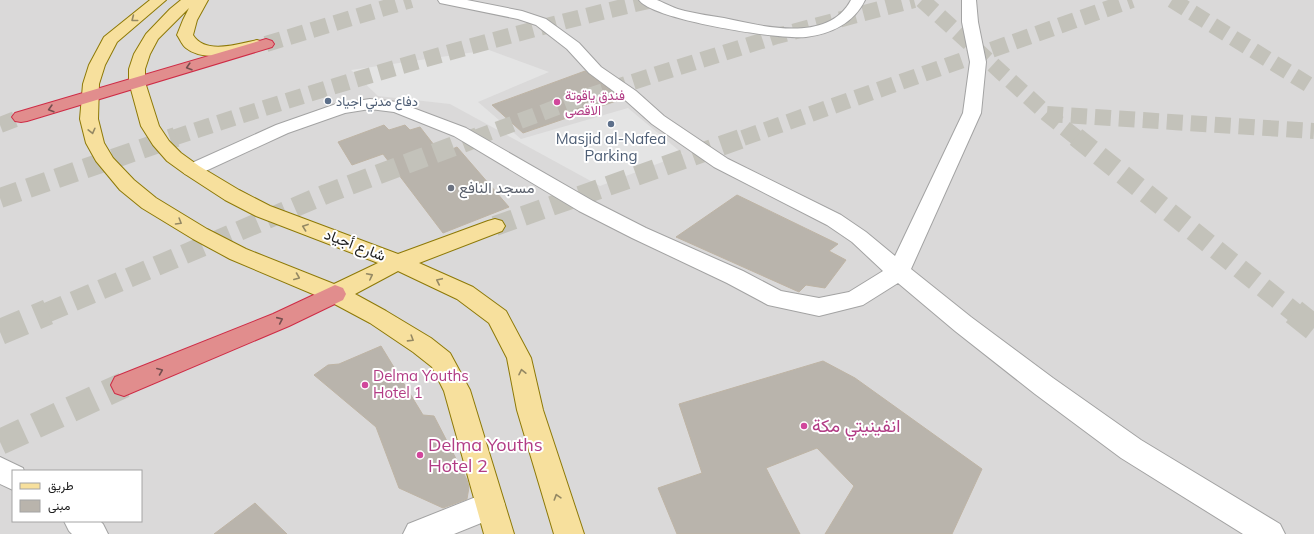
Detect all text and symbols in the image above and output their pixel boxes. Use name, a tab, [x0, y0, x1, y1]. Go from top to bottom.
one-way arrow	[131, 14, 138, 21]
one-way arrow	[185, 63, 192, 71]
place label: فندق ياقوتة الاقصى	[565, 87, 625, 119]
place label: دفاع مدني اجياد	[336, 93, 418, 112]
marker: دفاع مدني اجياد	[323, 96, 333, 106]
marker: فندق ياقوتة الاقصى	[552, 97, 562, 107]
one-way arrow	[48, 104, 55, 113]
marker: Masjid al-Nafea Parking	[606, 119, 616, 129]
one-way arrow	[87, 127, 96, 134]
place label: Masjid al-Nafea Parking	[556, 129, 666, 165]
place label: مسجد النافع	[459, 178, 534, 199]
marker: مسجد النافع	[446, 183, 456, 193]
one-way arrow	[175, 217, 182, 224]
one-way arrow	[302, 223, 309, 231]
street label: شارع أجياد	[321, 224, 389, 267]
one-way arrow	[293, 273, 300, 281]
one-way arrow	[365, 273, 373, 281]
one-way arrow	[435, 278, 443, 286]
one-way arrow	[276, 317, 283, 325]
one-way arrow	[407, 334, 414, 341]
place label: Delma Youths Hotel 1	[373, 366, 469, 402]
one-way arrow	[157, 367, 164, 375]
one-way arrow	[518, 369, 527, 375]
marker: Delma Youths Hotel 1	[360, 380, 370, 390]
place label: انفينيتي مكة	[812, 414, 900, 441]
marker: انفينيتي مكة	[799, 421, 809, 431]
place label: Delma Youths Hotel 2	[428, 433, 543, 477]
marker: Delma Youths Hotel 2	[415, 450, 425, 460]
legend	[12, 470, 142, 522]
text: طريق	[48, 478, 74, 494]
one-way arrow	[553, 493, 562, 500]
text: مبنى	[48, 498, 70, 514]

